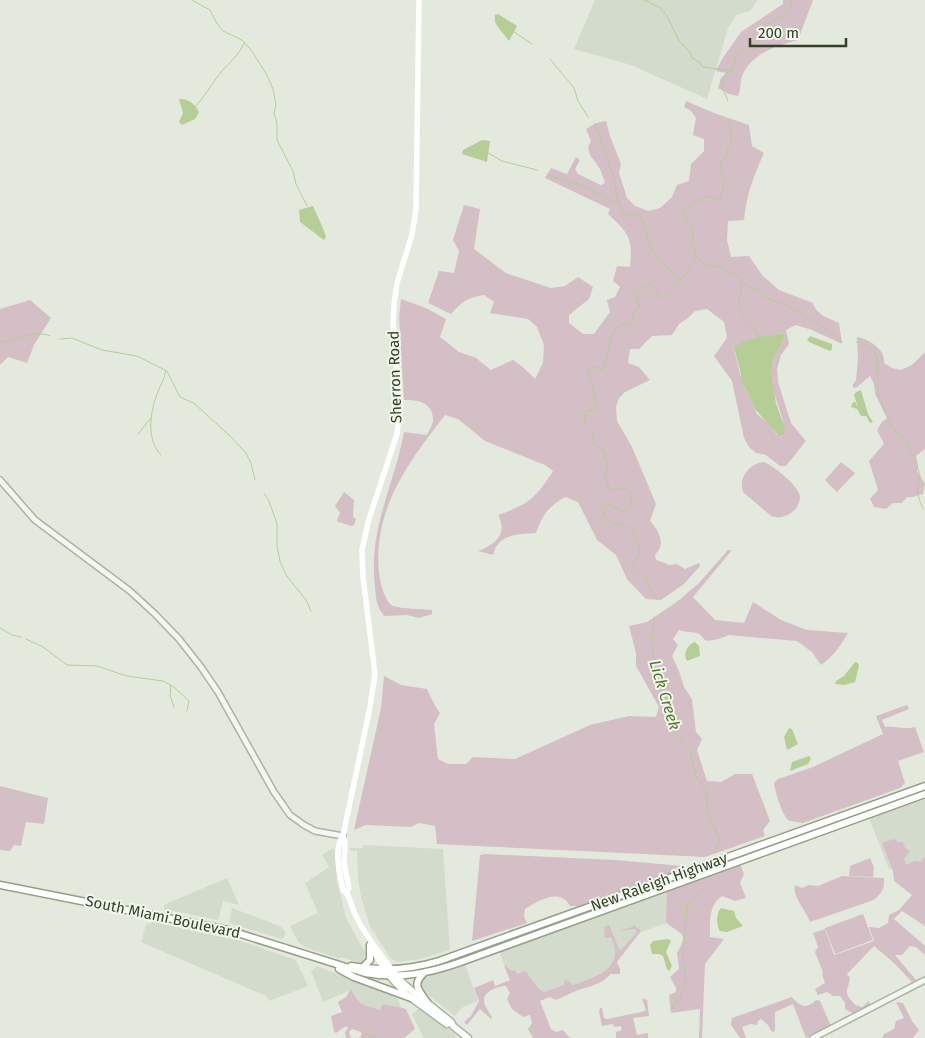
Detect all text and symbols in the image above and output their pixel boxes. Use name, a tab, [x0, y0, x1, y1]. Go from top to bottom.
scale bar	[750, 15, 846, 47]
text: 200 m	[758, 24, 799, 42]
street label: Sherron Road	[384, 331, 406, 423]
water label: Lick Creek	[645, 658, 685, 733]
street label: New Raleigh Highway	[588, 849, 730, 915]
street label: South Miami Boulevard	[84, 892, 242, 942]

